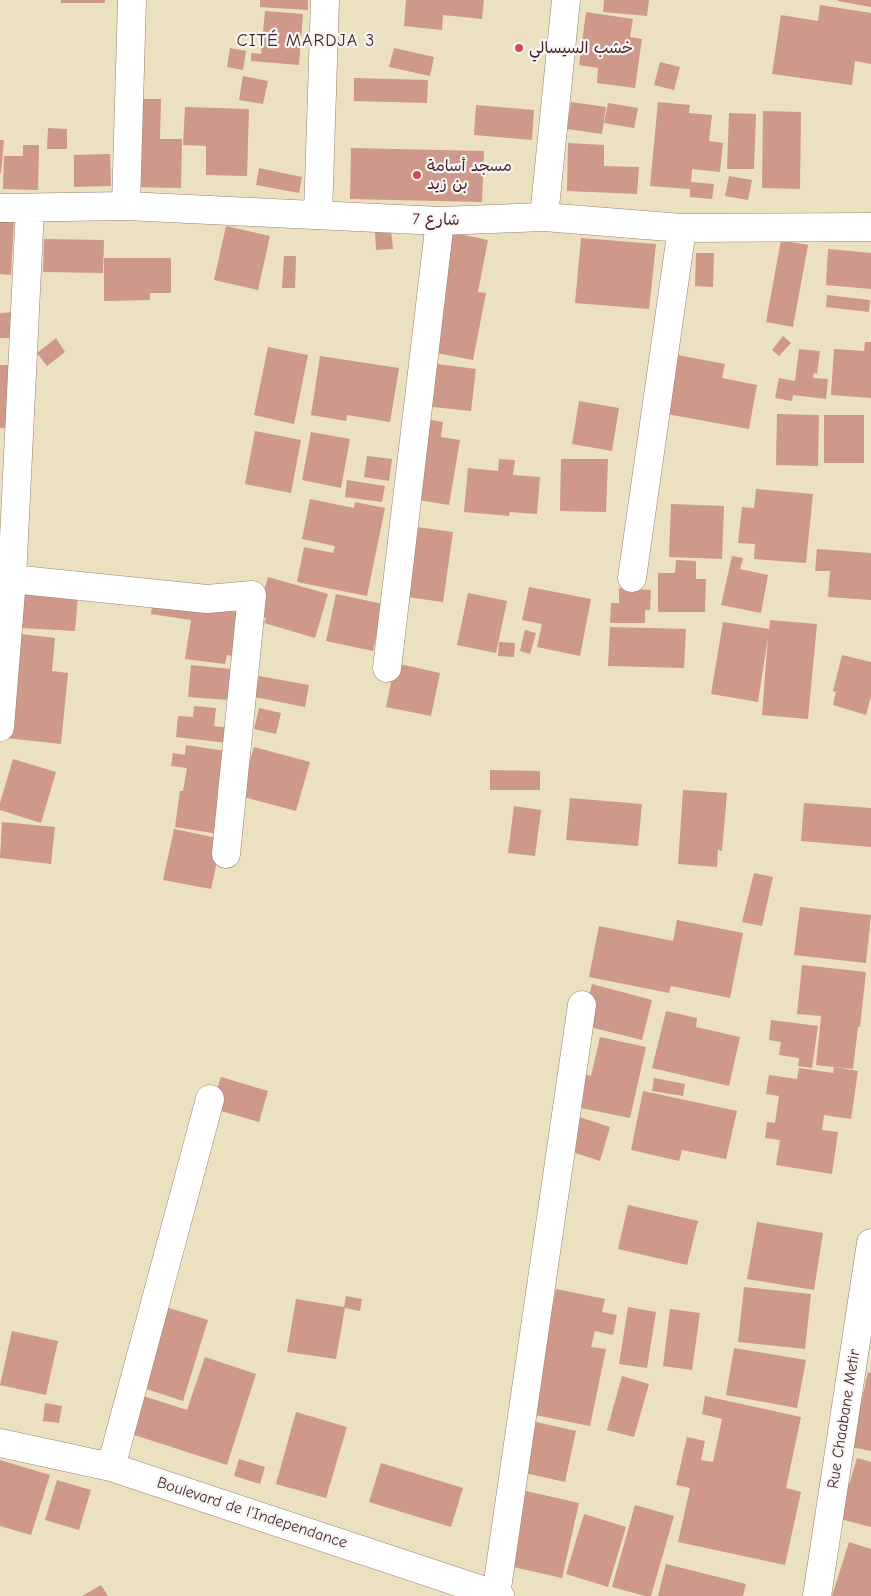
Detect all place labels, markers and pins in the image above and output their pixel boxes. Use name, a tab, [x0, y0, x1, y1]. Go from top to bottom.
place label: خشب السيسالي	[529, 38, 633, 58]
marker: خشب السيسالي	[513, 42, 525, 54]
place label: مسجد أسامة بن زيد	[427, 156, 512, 194]
marker: مسجد أسامة بن زيد	[411, 169, 423, 181]

